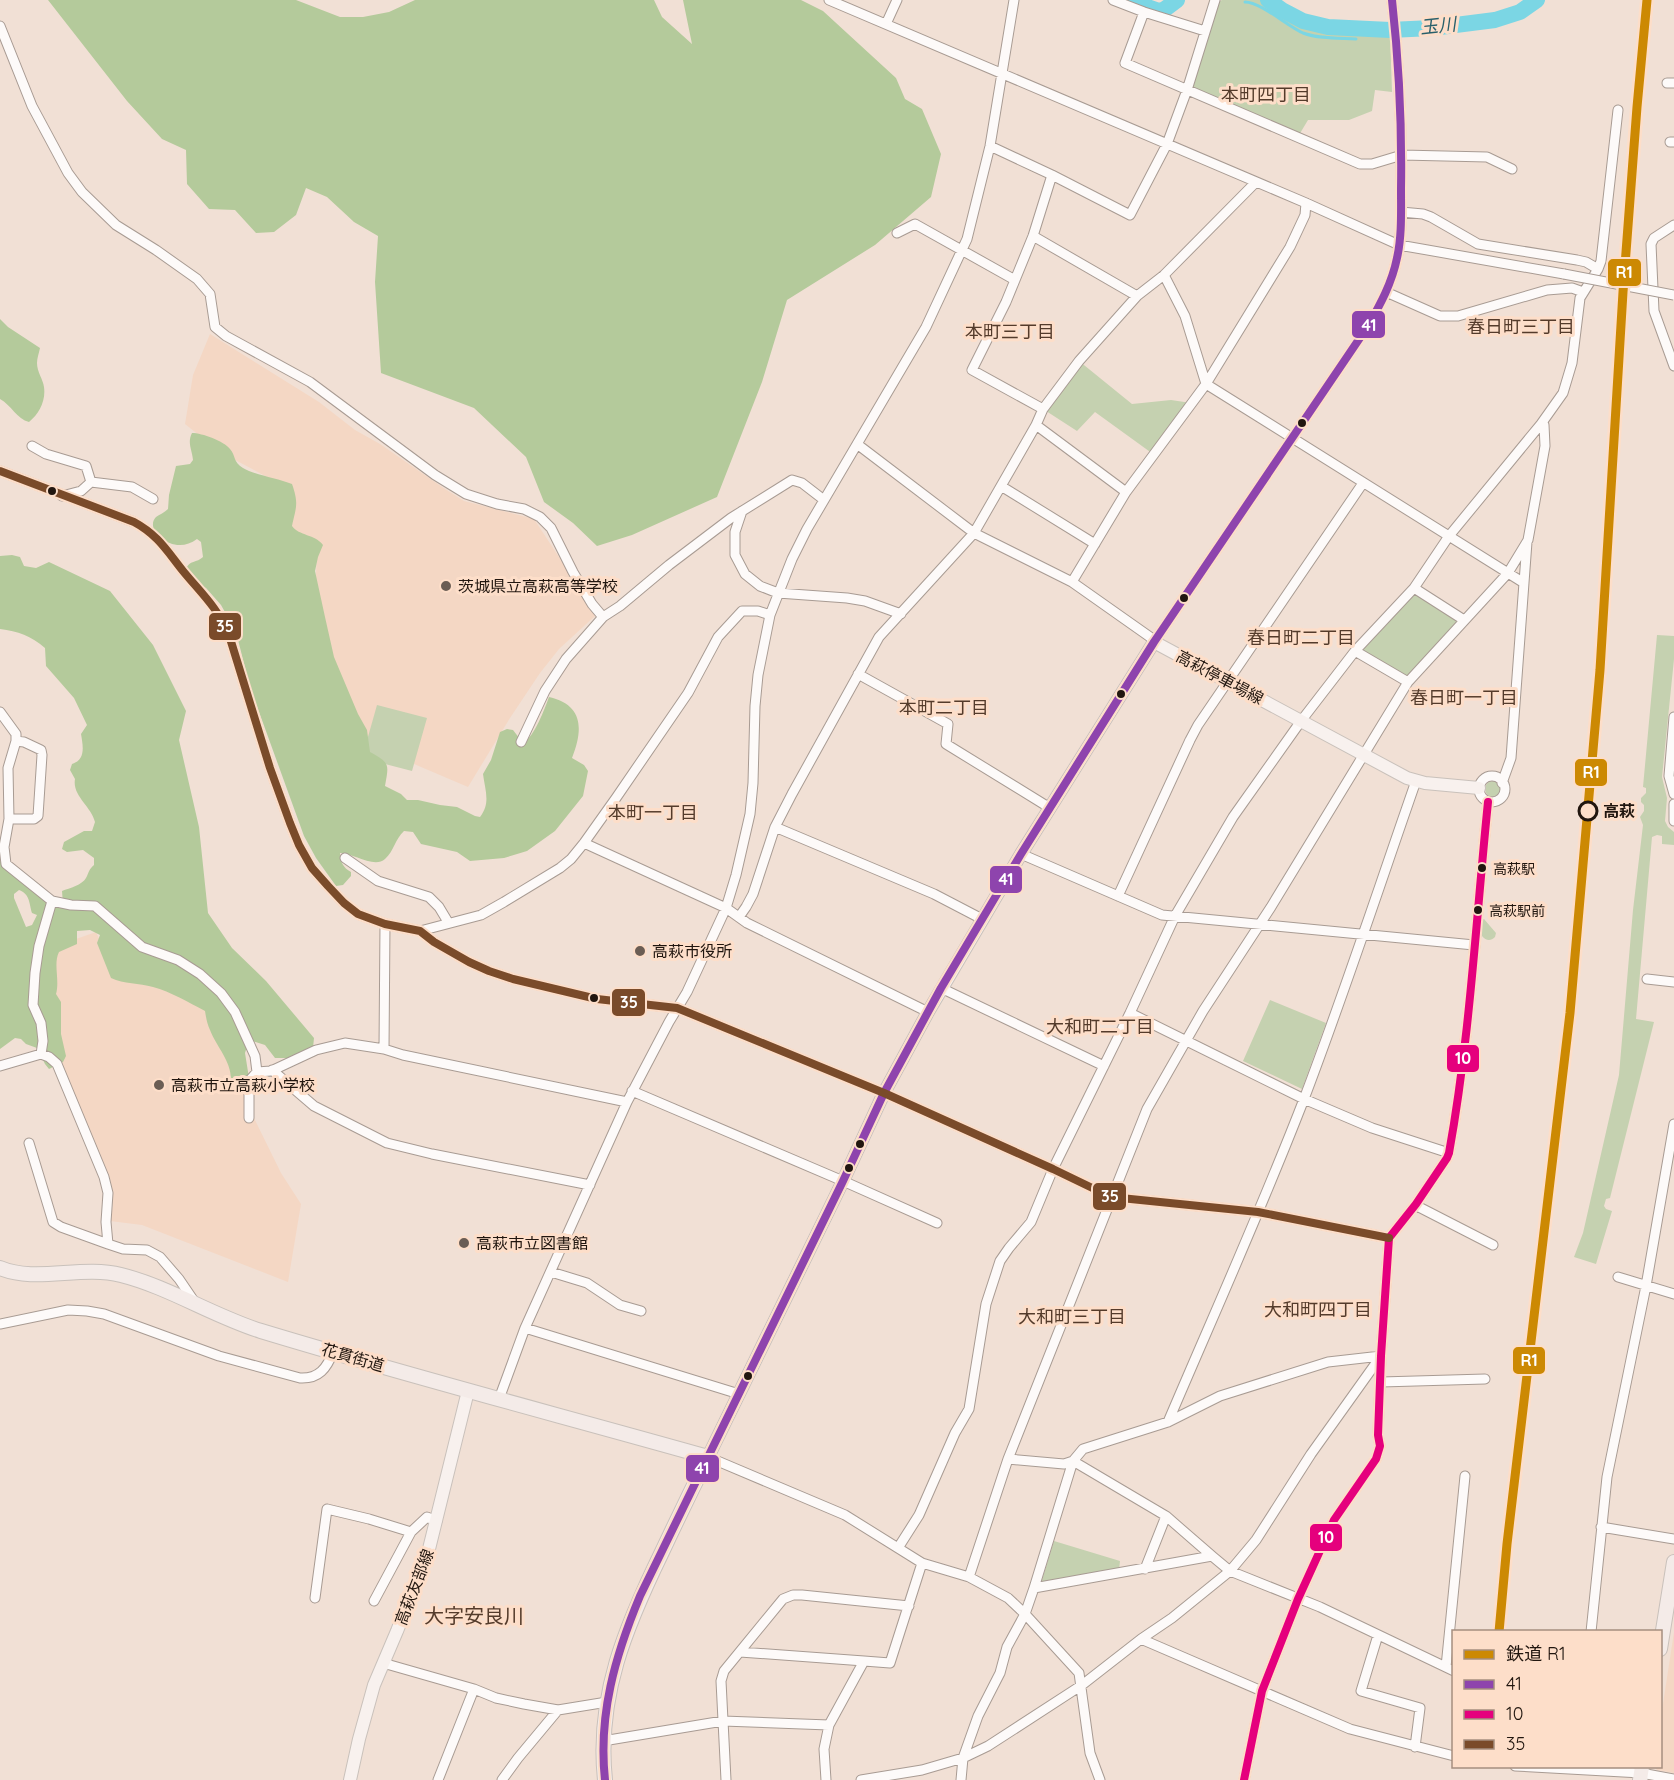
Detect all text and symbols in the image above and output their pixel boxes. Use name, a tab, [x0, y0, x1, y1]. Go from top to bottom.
water label: 玉川	[1419, 12, 1459, 39]
district label: 本町四丁目	[1221, 83, 1311, 106]
line badge: R1	[1607, 258, 1642, 287]
text: R1	[1615, 262, 1633, 282]
line badge: 41	[1351, 310, 1386, 339]
text: 41	[1361, 315, 1377, 335]
district label: 春日町三丁目	[1467, 315, 1575, 338]
district label: 本町三丁目	[965, 320, 1055, 343]
unlabelled marker	[1296, 417, 1308, 429]
unlabelled marker	[46, 485, 58, 497]
place label: 茨城県立高萩高等学校	[458, 576, 618, 596]
marker: 茨城県立高萩高等学校	[439, 579, 453, 593]
unlabelled marker	[1178, 592, 1190, 604]
line badge: 35	[208, 612, 242, 641]
text: 35	[216, 616, 234, 636]
district label: 春日町二丁目	[1247, 626, 1355, 649]
street label: 高萩停車場線	[1173, 646, 1267, 708]
district label: 春日町一丁目	[1410, 686, 1518, 709]
unlabelled marker	[1115, 688, 1127, 700]
district label: 本町二丁目	[899, 696, 989, 719]
line badge: R1	[1574, 758, 1608, 787]
text: R1	[1582, 762, 1600, 782]
district label: 本町一丁目	[608, 801, 698, 824]
marker: 高萩	[1578, 801, 1598, 821]
place label: 高萩	[1603, 801, 1635, 821]
place label: 高萩駅	[1493, 860, 1535, 878]
marker: 高萩駅	[1476, 862, 1488, 874]
line badge: 41	[989, 865, 1023, 894]
text: 41	[998, 869, 1014, 889]
place label: 高萩駅前	[1489, 902, 1545, 920]
marker: 高萩駅前	[1472, 904, 1484, 916]
place label: 高萩市役所	[652, 941, 732, 961]
marker: 高萩市役所	[633, 944, 647, 958]
line badge: 35	[611, 988, 646, 1017]
unlabelled marker	[588, 992, 600, 1004]
text: 35	[620, 992, 638, 1012]
district label: 大和町二丁目	[1046, 1015, 1154, 1038]
line badge: 10	[1446, 1044, 1480, 1073]
text: 10	[1455, 1048, 1471, 1068]
place label: 高萩市立高萩小学校	[171, 1075, 315, 1095]
marker: 高萩市立高萩小学校	[152, 1078, 166, 1092]
unlabelled marker	[854, 1138, 866, 1150]
unlabelled marker	[843, 1162, 855, 1174]
line badge: 35	[1092, 1182, 1127, 1211]
text: 35	[1101, 1186, 1119, 1206]
place label: 高萩市立図書館	[476, 1233, 588, 1253]
marker: 高萩市立図書館	[457, 1236, 471, 1250]
district label: 大和町四丁目	[1264, 1298, 1372, 1321]
district label: 大和町三丁目	[1018, 1305, 1126, 1328]
street label: 花貫街道	[319, 1339, 387, 1375]
line badge: R1	[1512, 1346, 1546, 1375]
text: R1	[1520, 1350, 1538, 1370]
unlabelled marker	[742, 1370, 754, 1382]
line badge: 41	[685, 1454, 720, 1483]
text: 41	[694, 1458, 710, 1478]
line badge: 10	[1309, 1523, 1343, 1552]
text: 10	[1318, 1527, 1334, 1547]
street label: 高萩友部線	[390, 1546, 438, 1628]
district label: 大字安良川	[424, 1603, 524, 1628]
legend	[1452, 1630, 1662, 1768]
text: 鉄道 R1	[1506, 1642, 1566, 1665]
text: 41	[1506, 1672, 1522, 1695]
text: 10	[1506, 1702, 1523, 1725]
text: 35	[1506, 1732, 1525, 1755]

